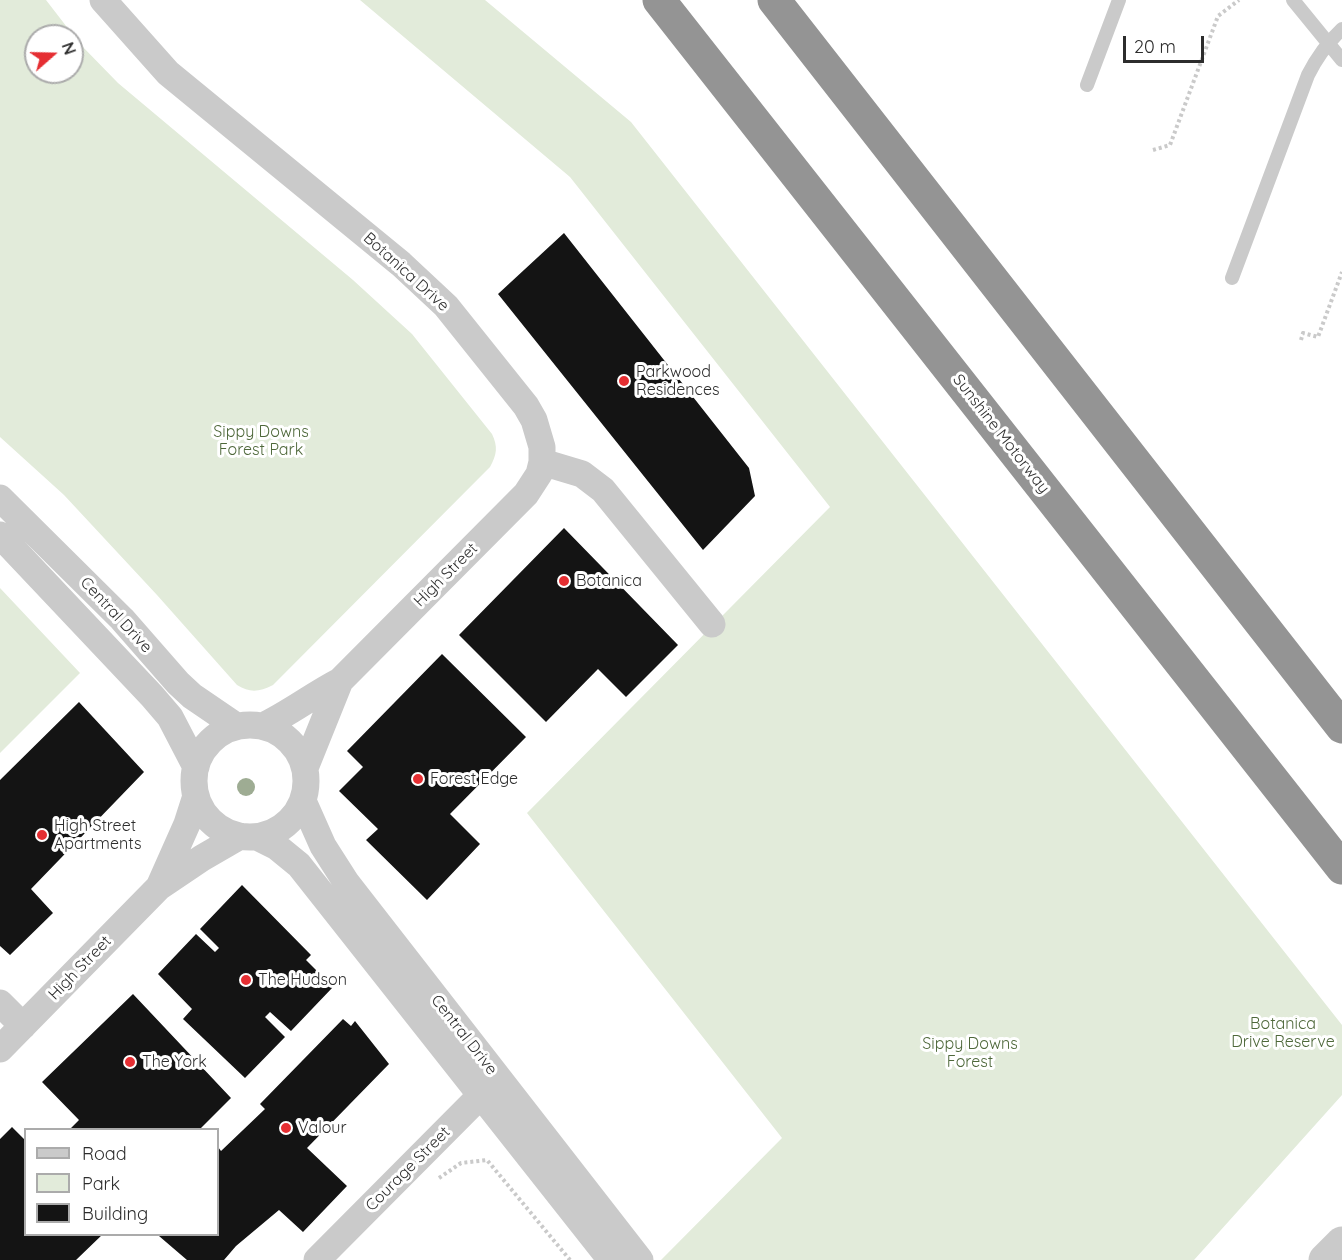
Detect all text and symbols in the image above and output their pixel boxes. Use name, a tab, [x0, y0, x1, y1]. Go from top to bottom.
north arrow	[24, 24, 84, 84]
scale bar	[1126, 24, 1207, 62]
text: 20 m	[1134, 35, 1176, 58]
text: N	[58, 40, 80, 57]
street label: Botanica Drive	[359, 228, 453, 316]
place label: Parkwood Residences	[636, 362, 719, 400]
street label: Sunshine Motorway	[949, 371, 1053, 497]
marker: Parkwood Residences	[617, 374, 631, 388]
park label: Sippy Downs Forest Park	[213, 422, 309, 460]
street label: High Street	[410, 539, 482, 611]
place label: Botanica	[576, 571, 642, 591]
street label: Central Drive	[76, 573, 156, 657]
marker: Botanica	[557, 574, 571, 588]
place label: Forest Edge	[430, 769, 518, 789]
marker: Forest Edge	[411, 772, 425, 786]
place label: High Street Apartments	[54, 816, 141, 854]
marker: High Street Apartments	[35, 828, 49, 842]
street label: High Street	[45, 932, 115, 1004]
place label: The Hudson	[258, 970, 347, 990]
marker: The Hudson	[239, 973, 253, 987]
street label: Central Drive	[427, 991, 501, 1079]
park label: Botanica Drive Reserve	[1231, 1014, 1335, 1052]
park label: Sippy Downs Forest	[922, 1034, 1018, 1072]
place label: The York	[142, 1052, 207, 1072]
marker: The York	[123, 1055, 137, 1069]
place label: Valour	[298, 1118, 347, 1138]
marker: Valour	[279, 1121, 293, 1135]
street label: Courage Street	[362, 1123, 454, 1215]
legend	[24, 1128, 219, 1236]
text: Road	[82, 1142, 127, 1165]
text: Park	[82, 1172, 120, 1195]
text: Building	[82, 1202, 148, 1225]

